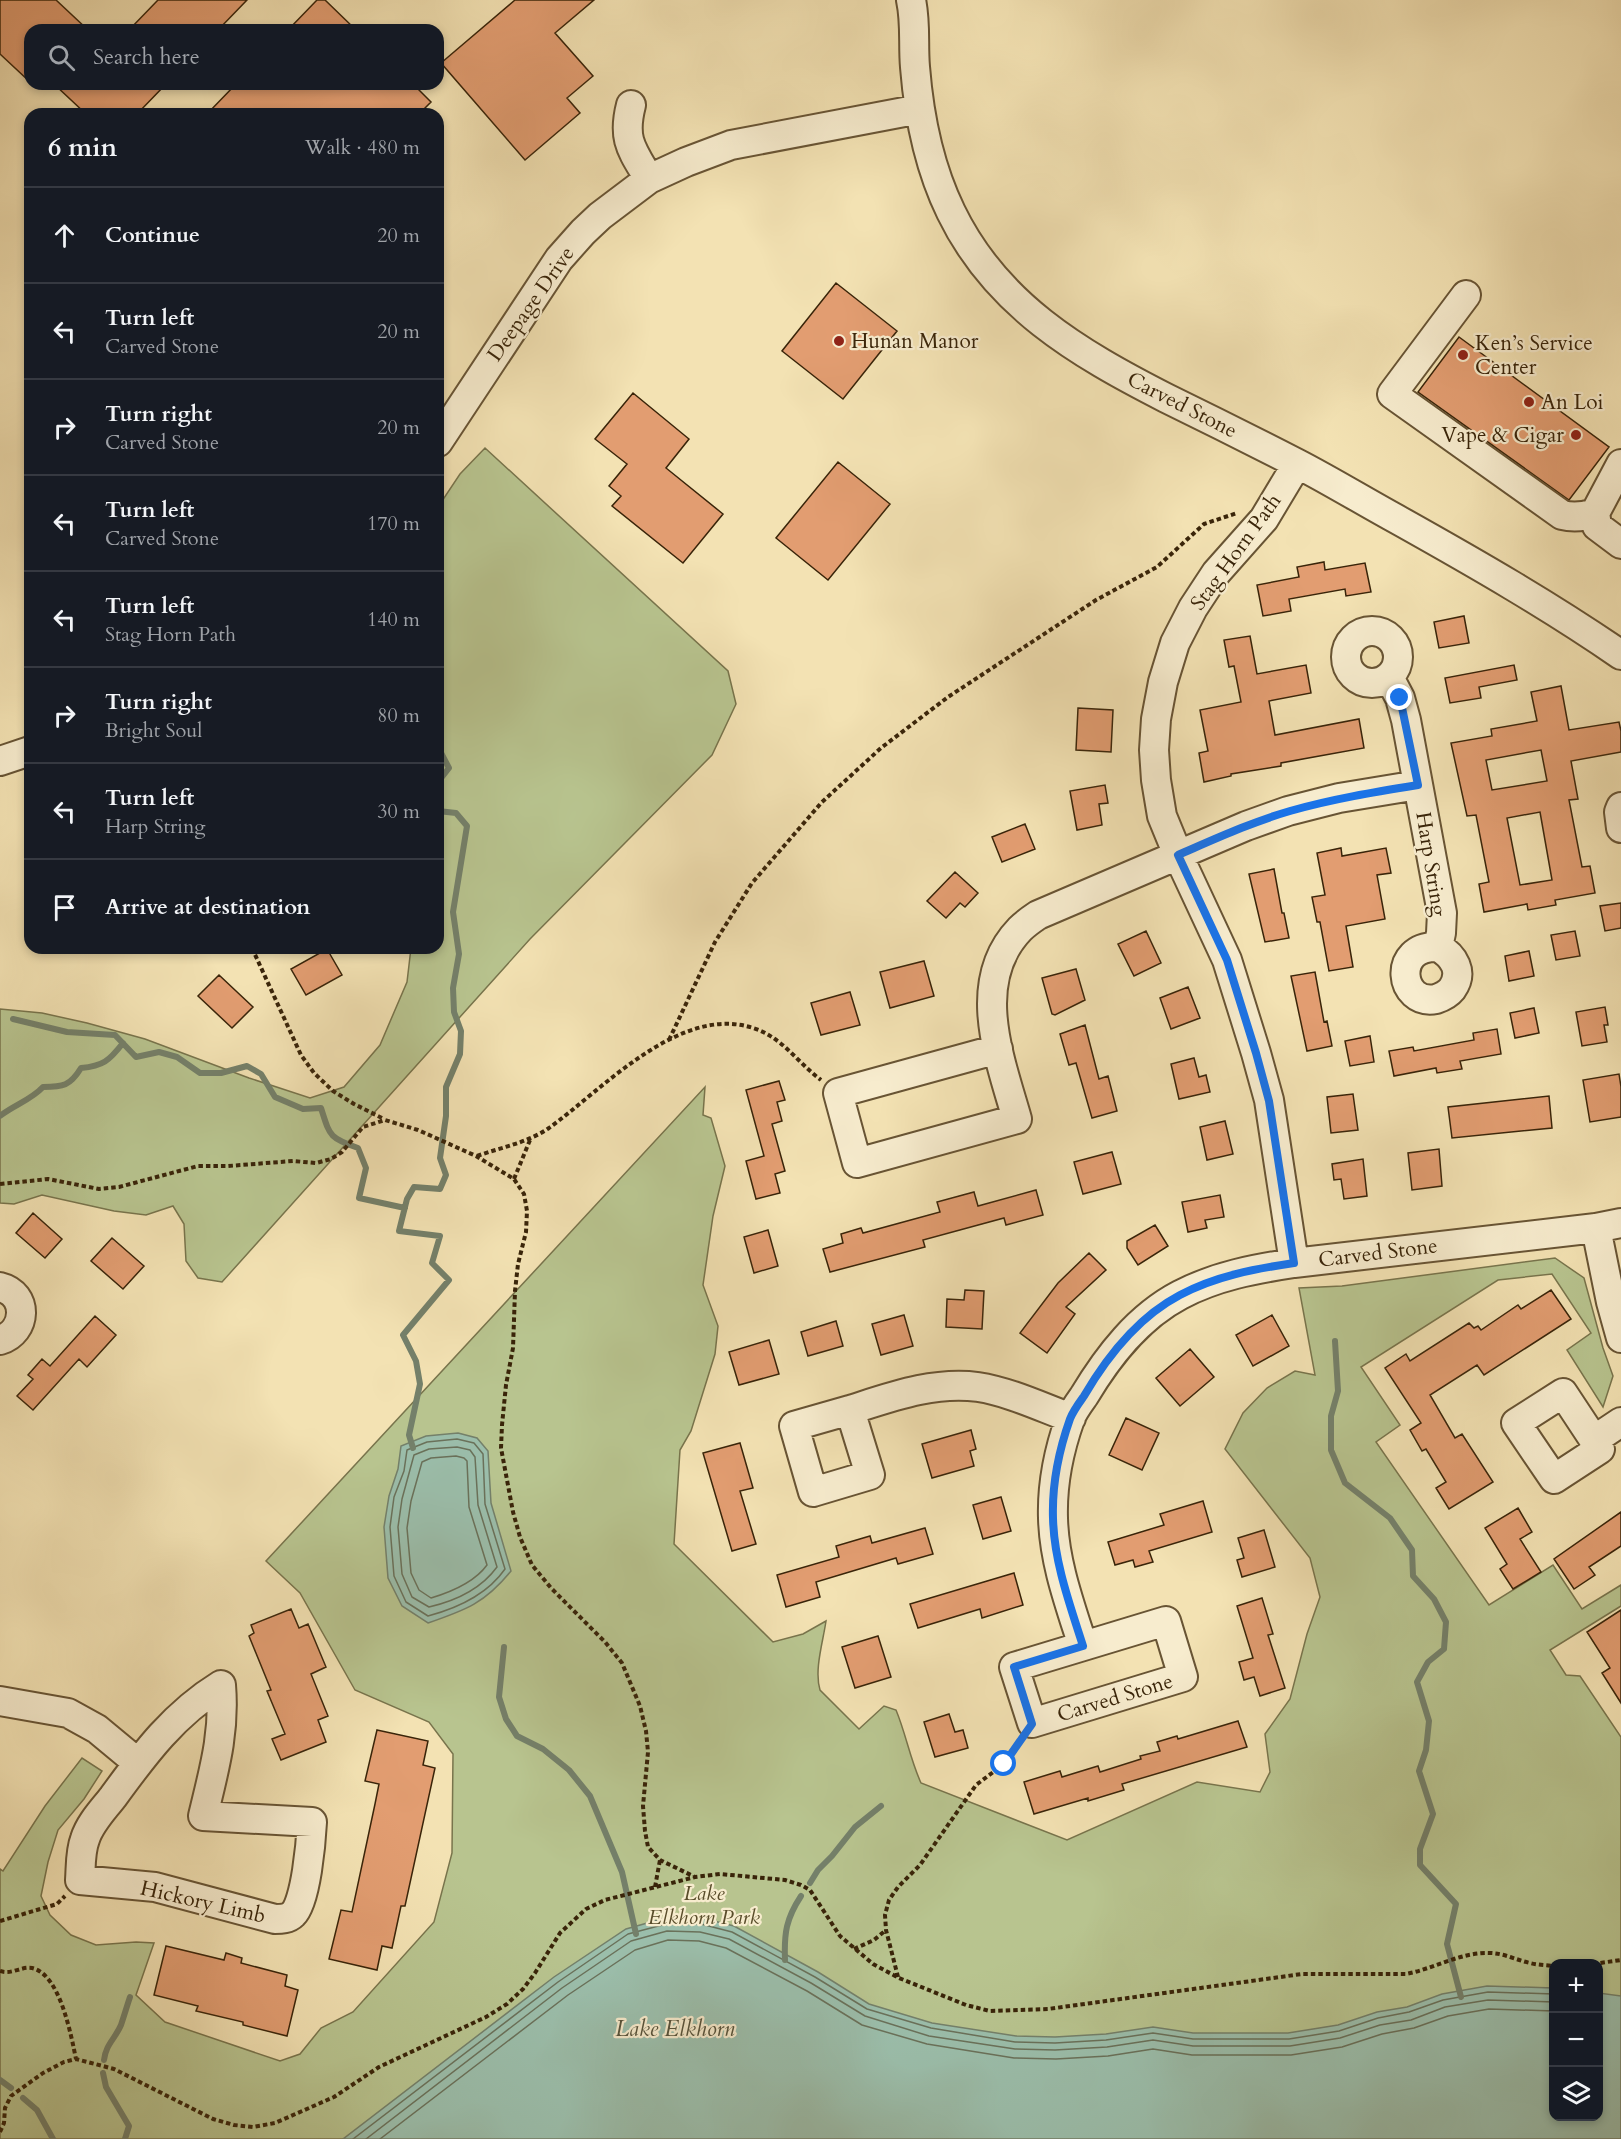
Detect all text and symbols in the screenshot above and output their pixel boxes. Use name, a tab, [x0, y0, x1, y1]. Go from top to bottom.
search box	[24, 24, 444, 90]
icon: search	[45, 41, 78, 74]
text: Search here	[93, 42, 200, 72]
text: 6 min	[48, 130, 117, 165]
text: Walk · 480 m	[305, 134, 420, 161]
icon: ahead	[48, 219, 81, 252]
text: Continue	[105, 220, 200, 250]
text: 20 m	[377, 222, 420, 249]
street label: Deepage Drive	[481, 241, 581, 367]
text: Turn left	[105, 303, 194, 333]
icon: left	[48, 315, 81, 348]
text: 20 m	[377, 318, 420, 345]
place label: Hunan Manor	[851, 327, 979, 356]
place label: Ken’s Service Center	[1475, 329, 1593, 382]
text: Carved Stone	[105, 333, 219, 360]
marker: Hunan Manor	[832, 334, 846, 348]
marker: Ken’s Service Center	[1456, 348, 1470, 362]
street label: Carved Stone	[1122, 365, 1242, 445]
place label: An Loi	[1541, 388, 1604, 417]
marker: An Loi	[1522, 395, 1536, 409]
text: Turn right	[105, 399, 212, 429]
icon: right	[48, 411, 81, 444]
text: 20 m	[377, 414, 420, 441]
place label: Vape & Cigar	[1441, 421, 1564, 450]
marker: Vape & Cigar	[1569, 428, 1583, 442]
text: Carved Stone	[105, 429, 219, 456]
street label: Stag Horn Path	[1184, 488, 1288, 616]
text: Turn left	[105, 495, 194, 525]
icon: left	[48, 507, 81, 540]
text: 170 m	[367, 510, 420, 537]
text: Carved Stone	[105, 525, 219, 552]
text: Turn left	[105, 591, 194, 621]
icon: left	[48, 603, 81, 636]
text: 140 m	[367, 606, 420, 633]
text: Stag Horn Path	[105, 621, 236, 648]
route end	[1386, 684, 1412, 710]
text: Turn right	[105, 687, 212, 717]
icon: right	[48, 699, 81, 732]
text: 80 m	[377, 702, 420, 729]
text: Bright Soul	[105, 717, 202, 744]
text: Turn left	[105, 783, 194, 813]
icon: left	[48, 795, 81, 828]
text: 30 m	[377, 798, 420, 825]
street label: Harp String	[1408, 810, 1454, 919]
text: Harp String	[105, 813, 206, 840]
icon: arrive	[48, 891, 81, 924]
text: Arrive at destination	[105, 892, 310, 922]
street label: Carved Stone	[1317, 1231, 1439, 1275]
street label: Carved Stone	[1054, 1667, 1176, 1729]
route start	[990, 1750, 1016, 1776]
street label: Hickory Limb	[138, 1874, 268, 1930]
park label: Lake Elkhorn Park	[648, 1879, 761, 1932]
map controls	[1549, 1959, 1603, 2121]
button: +	[1549, 1959, 1603, 2013]
button: −	[1549, 2013, 1603, 2067]
water label: Lake Elkhorn	[615, 2014, 735, 2044]
button: layers	[1549, 2067, 1603, 2121]

